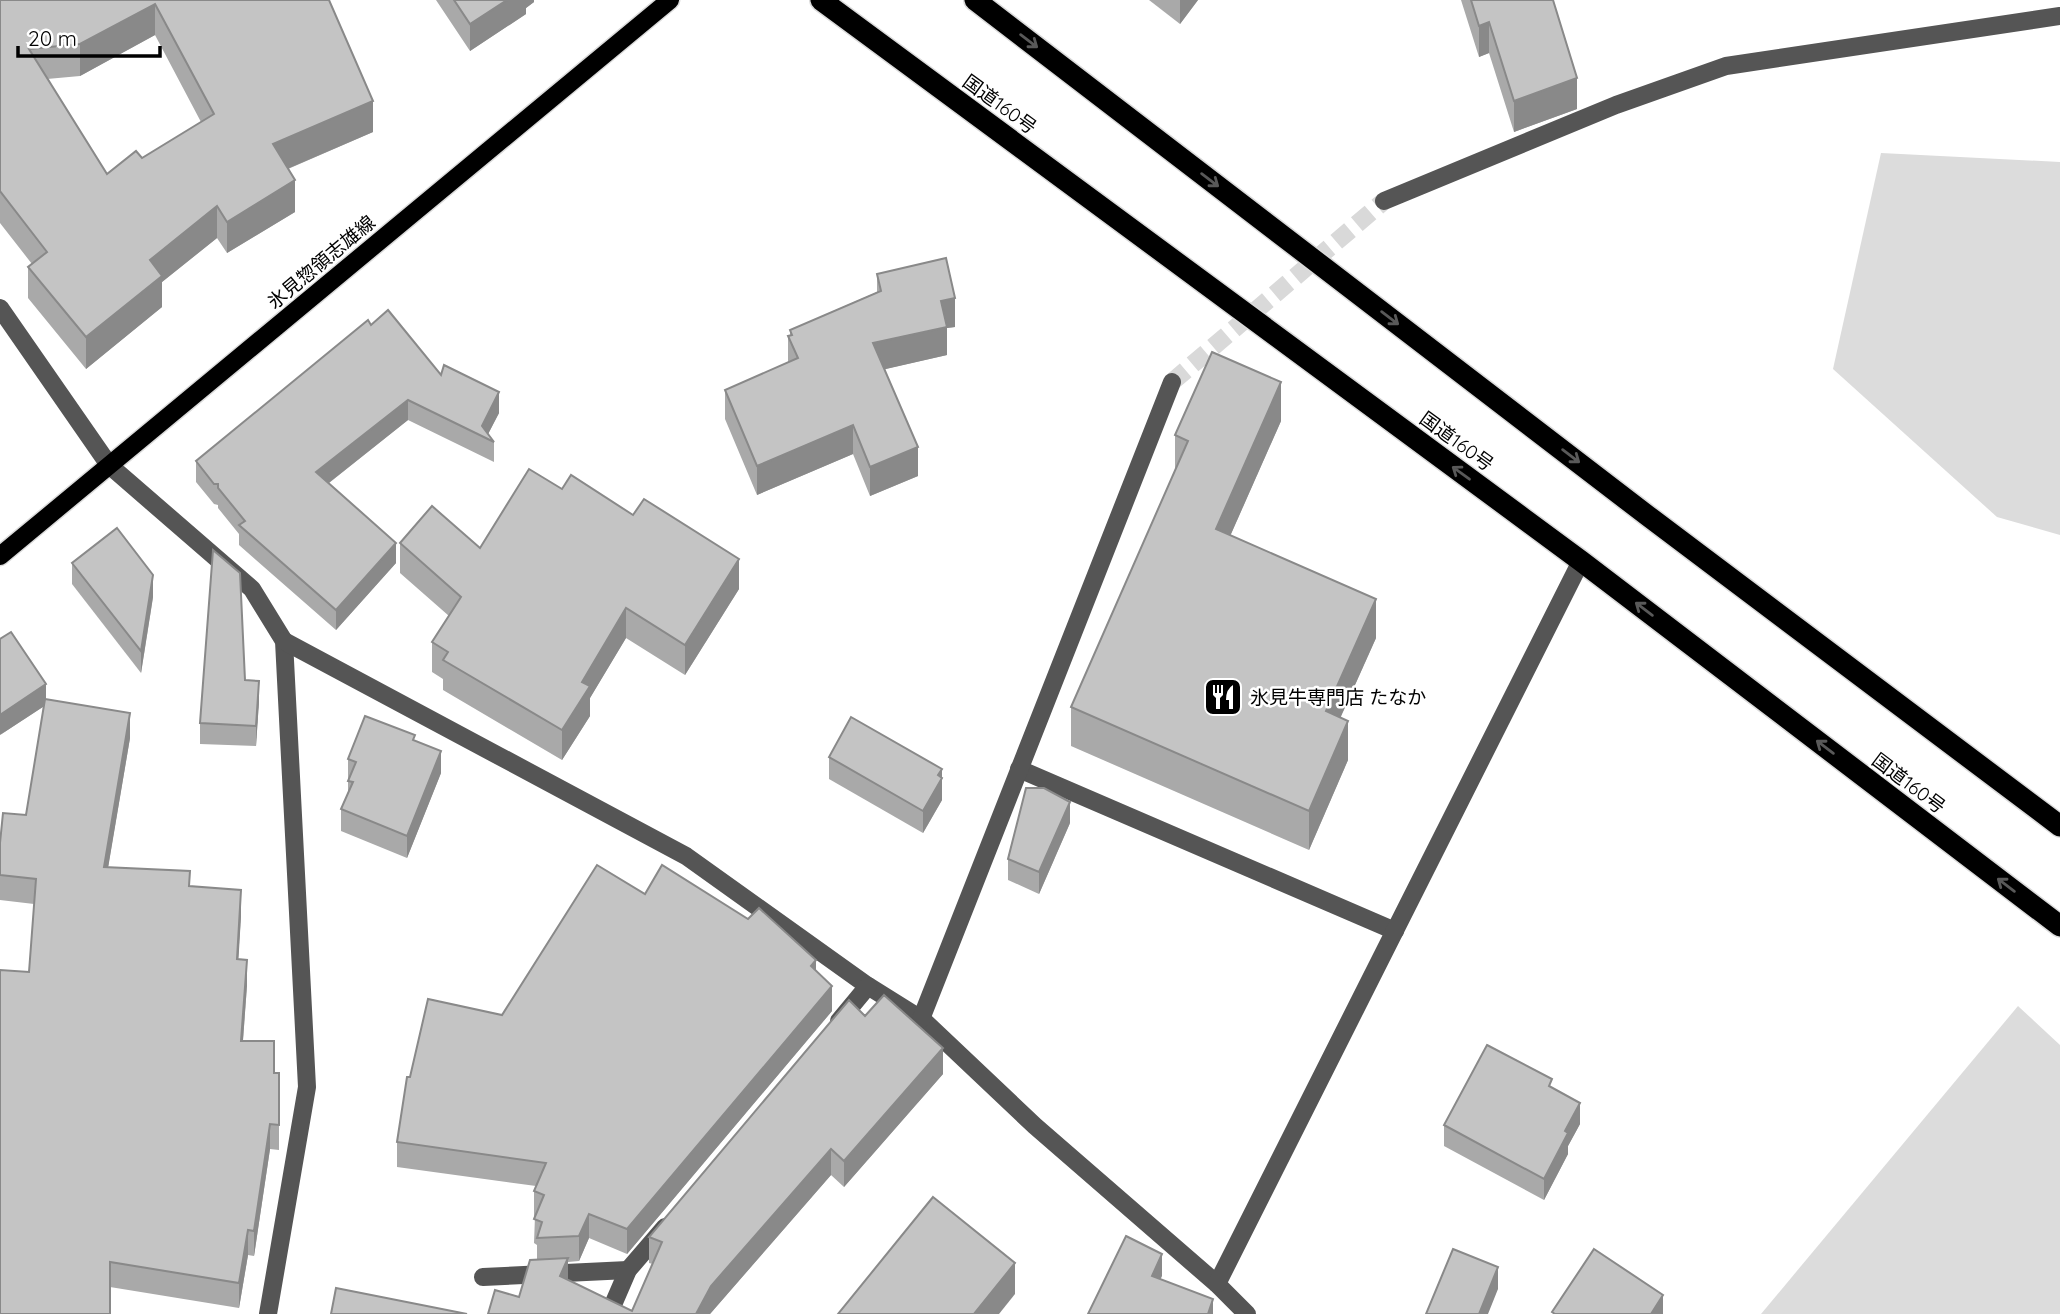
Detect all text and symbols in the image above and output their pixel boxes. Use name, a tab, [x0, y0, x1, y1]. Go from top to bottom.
scale bar	[18, 14, 159, 58]
text: 20 m	[28, 25, 77, 51]
one-way arrow	[1019, 34, 1038, 49]
street label: 国道160号	[958, 69, 1042, 139]
one-way arrow	[1200, 172, 1218, 187]
street label: 氷見惣領志雄線	[262, 210, 380, 314]
one-way arrow	[1381, 311, 1399, 326]
street label: 国道160号	[1415, 406, 1499, 476]
one-way arrow	[1561, 449, 1580, 464]
one-way arrow	[1452, 466, 1471, 481]
one-way arrow	[1635, 601, 1654, 616]
restaurant icon: 氷見牛専門店 たなか	[1202, 676, 1244, 718]
place label: 氷見牛専門店 たなか	[1250, 685, 1426, 709]
one-way arrow	[1816, 739, 1834, 754]
street label: 国道160号	[1868, 748, 1950, 818]
one-way arrow	[1997, 877, 2015, 892]

